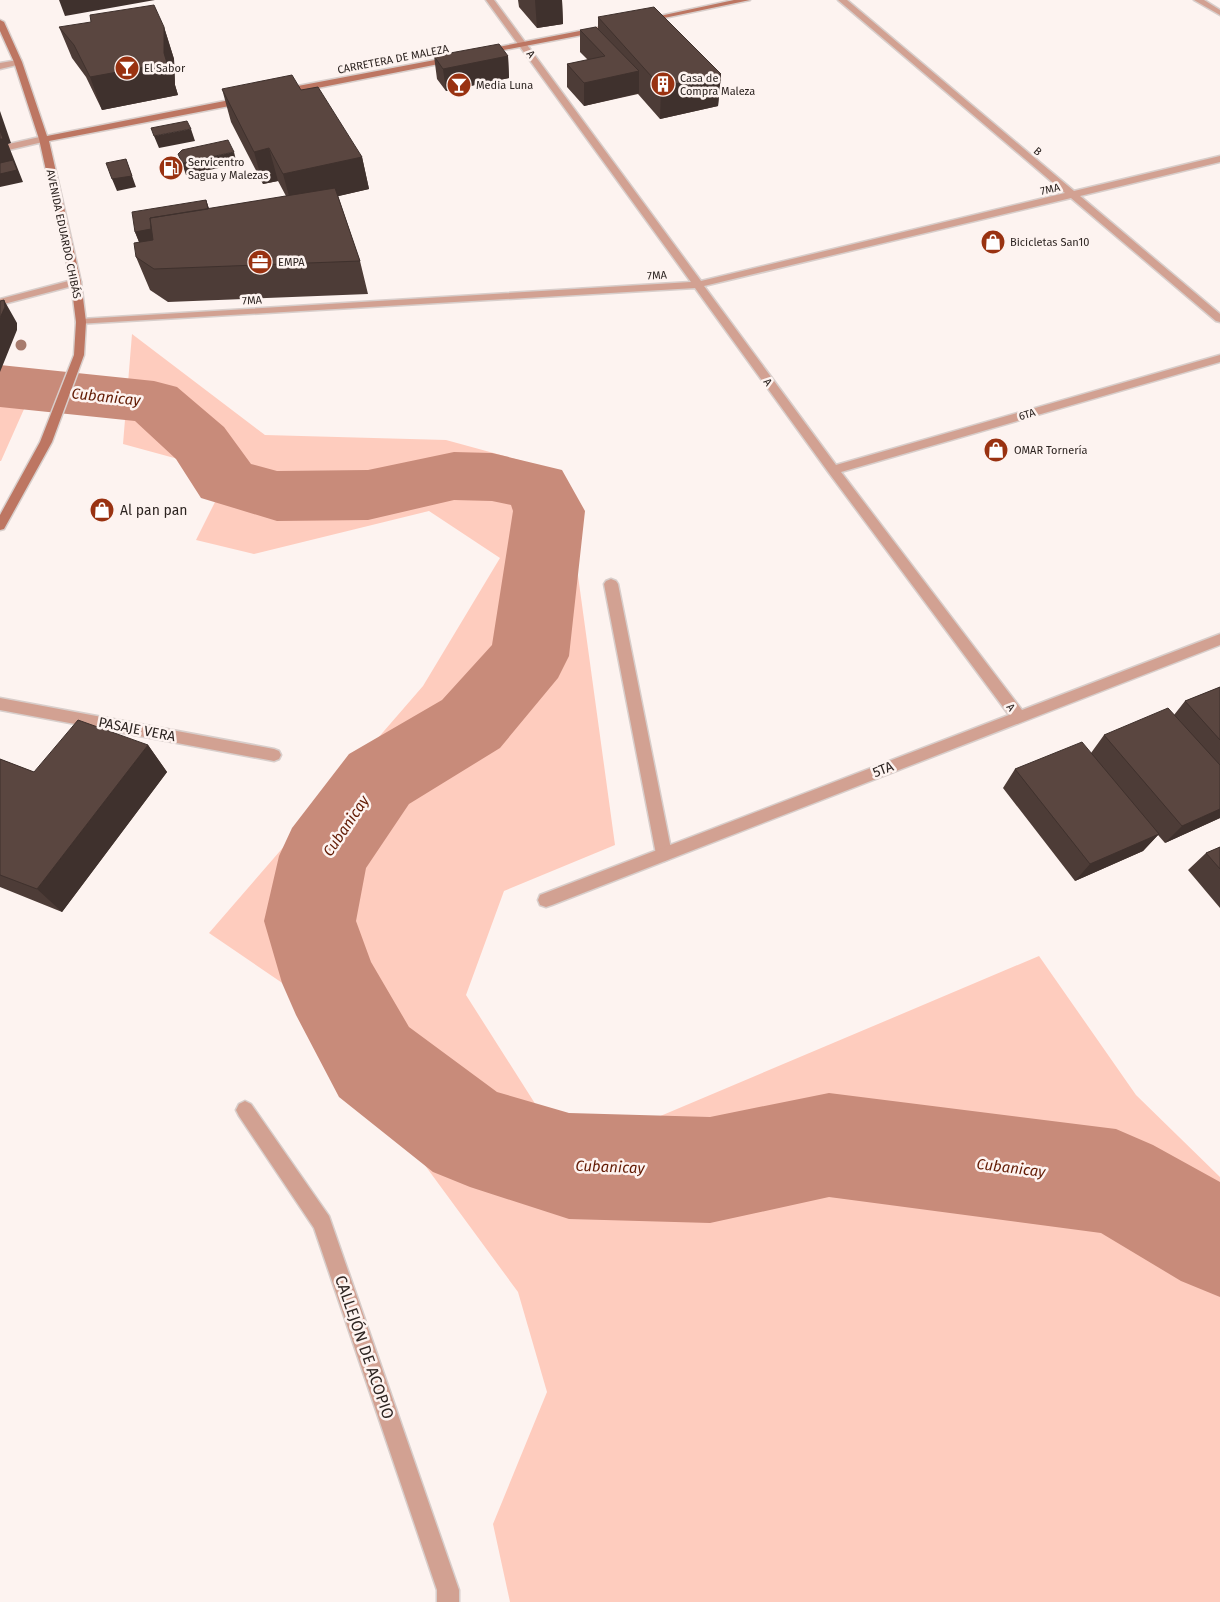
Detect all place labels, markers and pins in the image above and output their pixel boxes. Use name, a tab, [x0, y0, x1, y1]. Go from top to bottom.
bar icon: El Sabor	[114, 55, 140, 81]
place label: El Sabor	[144, 62, 186, 75]
building icon: Casa de Compra Maleza	[650, 71, 676, 97]
bar icon: Media Luna	[446, 72, 472, 98]
place label: Casa de Compra Maleza	[680, 72, 755, 98]
place label: Media Luna	[476, 79, 533, 92]
fuel station icon: Servicentro Sagua y Malezas	[158, 155, 184, 181]
place label: Servicentro Sagua y Malezas	[188, 156, 268, 182]
shop icon: Bicicletas San10	[980, 229, 1006, 255]
place label: Bicicletas San10	[1010, 236, 1089, 249]
office icon: EMPA	[247, 249, 273, 275]
place label: EMPA	[278, 256, 305, 269]
shop icon: OMAR Tornería	[983, 437, 1009, 463]
place label: OMAR Tornería	[1014, 444, 1088, 457]
shop icon: Al pan pan	[89, 497, 115, 523]
place label: Al pan pan	[120, 502, 188, 519]

